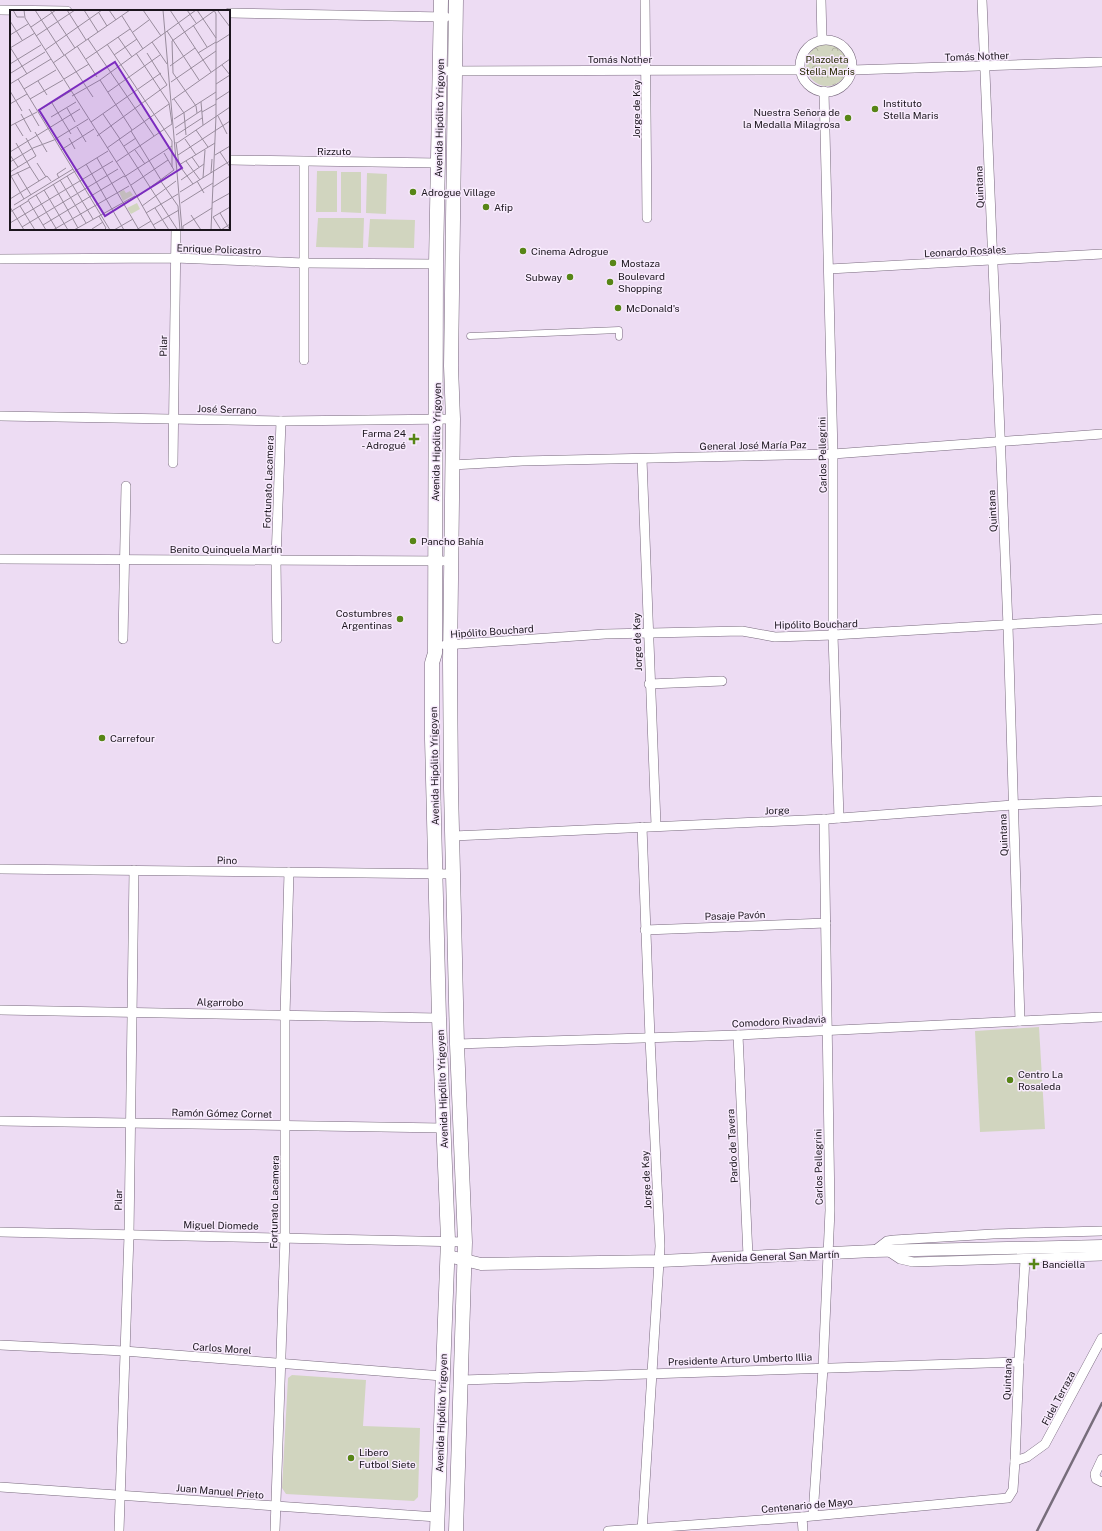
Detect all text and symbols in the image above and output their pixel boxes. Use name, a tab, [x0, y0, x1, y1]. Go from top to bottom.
inset map	[10, 10, 230, 230]
street label: Tomás Nother	[945, 49, 1010, 63]
street label: Tomás Nother	[588, 53, 652, 65]
park label: Plazoleta Stella Maris	[799, 53, 855, 77]
street label: Avenida Hipólito Yrigoyen	[432, 58, 446, 178]
street label: Jorge de Kay	[630, 79, 642, 138]
place label: Instituto Stella Maris	[883, 97, 939, 121]
marker: Instituto Stella Maris	[870, 104, 880, 114]
place label: Nuestra Señora de la Medalla Milagrosa	[743, 106, 840, 130]
marker: Nuestra Señora de la Medalla Milagrosa	[843, 113, 853, 123]
street label: Rizzuto	[317, 145, 351, 157]
street label: Quintana	[972, 166, 986, 208]
place label: Adrogue Village	[421, 186, 496, 198]
marker: Adrogue Village	[408, 187, 418, 197]
place label: Afip	[494, 201, 513, 213]
marker: Afip	[481, 202, 491, 212]
street label: Enrique Policastro	[177, 242, 262, 256]
street label: Leonardo Rosales	[924, 243, 1006, 259]
place label: Cinema Adrogue	[531, 245, 609, 257]
marker: Cinema Adrogue	[518, 246, 528, 256]
place label: Mostaza	[621, 257, 660, 269]
marker: Mostaza	[608, 258, 618, 268]
place label: Boulevard Shopping	[618, 270, 665, 294]
place label: Subway	[525, 271, 563, 283]
marker: Subway	[565, 272, 575, 282]
marker: Boulevard Shopping	[605, 277, 615, 287]
place label: McDonald's	[626, 302, 679, 314]
marker: McDonald's	[613, 303, 623, 313]
street label: Pilar	[157, 335, 169, 357]
street label: Avenida Hipólito Yrigoyen	[429, 382, 443, 502]
street label: José Serrano	[197, 402, 257, 416]
street label: Carlos Pellegrini	[815, 417, 829, 493]
place label: Farma 24 - Adrogué	[361, 427, 406, 451]
marker: Farma 24 - Adrogué	[409, 434, 419, 444]
street label: Fortunato Lacamera	[260, 435, 276, 529]
street label: General José María Paz	[699, 438, 807, 452]
street label: Quintana	[985, 490, 999, 532]
place label: Pancho Bahía	[421, 535, 484, 547]
marker: Pancho Bahía	[408, 536, 418, 546]
street label: Benito Quinquela Martín	[170, 543, 283, 555]
place label: Costumbres Argentinas	[336, 607, 392, 631]
street label: Jorge de Kay	[630, 612, 644, 672]
marker: Costumbres Argentinas	[395, 614, 405, 624]
street label: Hipólito Bouchard	[774, 617, 858, 631]
street label: Hipólito Bouchard	[450, 622, 534, 640]
street label: Avenida Hipólito Yrigoyen	[427, 706, 441, 826]
place label: Carrefour	[110, 732, 155, 744]
marker: Carrefour	[97, 733, 107, 743]
street label: Jorge	[764, 804, 790, 816]
street label: Quintana	[996, 814, 1010, 856]
street label: Pino	[217, 854, 238, 866]
street label: Pasaje Pavón	[704, 908, 766, 922]
street label: Algarrobo	[196, 996, 244, 1008]
street label: Comodoro Rivadavia	[732, 1013, 826, 1029]
street label: Avenida Hipólito Yrigoyen	[434, 1029, 450, 1149]
place label: Centro La Rosaleda	[1018, 1068, 1063, 1092]
marker: Centro La Rosaleda	[1005, 1075, 1015, 1085]
street label: Ramón Gómez Cornet	[172, 1106, 273, 1120]
street label: Pardo de Tavera	[724, 1109, 740, 1183]
street label: Carlos Pellegrini	[811, 1129, 825, 1205]
street label: Jorge de Kay	[638, 1150, 654, 1210]
street label: Fortunato Lacamera	[267, 1155, 281, 1249]
street label: Pilar	[112, 1189, 124, 1211]
street label: Miguel Diomede	[183, 1218, 259, 1232]
street label: Avenida General San Martín	[710, 1248, 840, 1264]
place label: Banciella	[1042, 1258, 1085, 1270]
marker: Banciella	[1029, 1259, 1039, 1269]
street label: Carlos Morel	[192, 1340, 252, 1356]
street label: Presidente Arturo Umberto Illia	[668, 1350, 812, 1368]
street label: Avenida Hipólito Yrigoyen	[433, 1353, 449, 1473]
street label: Quintana	[1000, 1358, 1014, 1400]
street label: Fidel Terraza	[1039, 1369, 1077, 1427]
place label: Libero Futbol Siete	[359, 1446, 416, 1470]
marker: Libero Futbol Siete	[346, 1453, 356, 1463]
street label: Juan Manuel Prieto	[176, 1481, 265, 1501]
street label: Centenario de Mayo	[761, 1495, 854, 1515]

